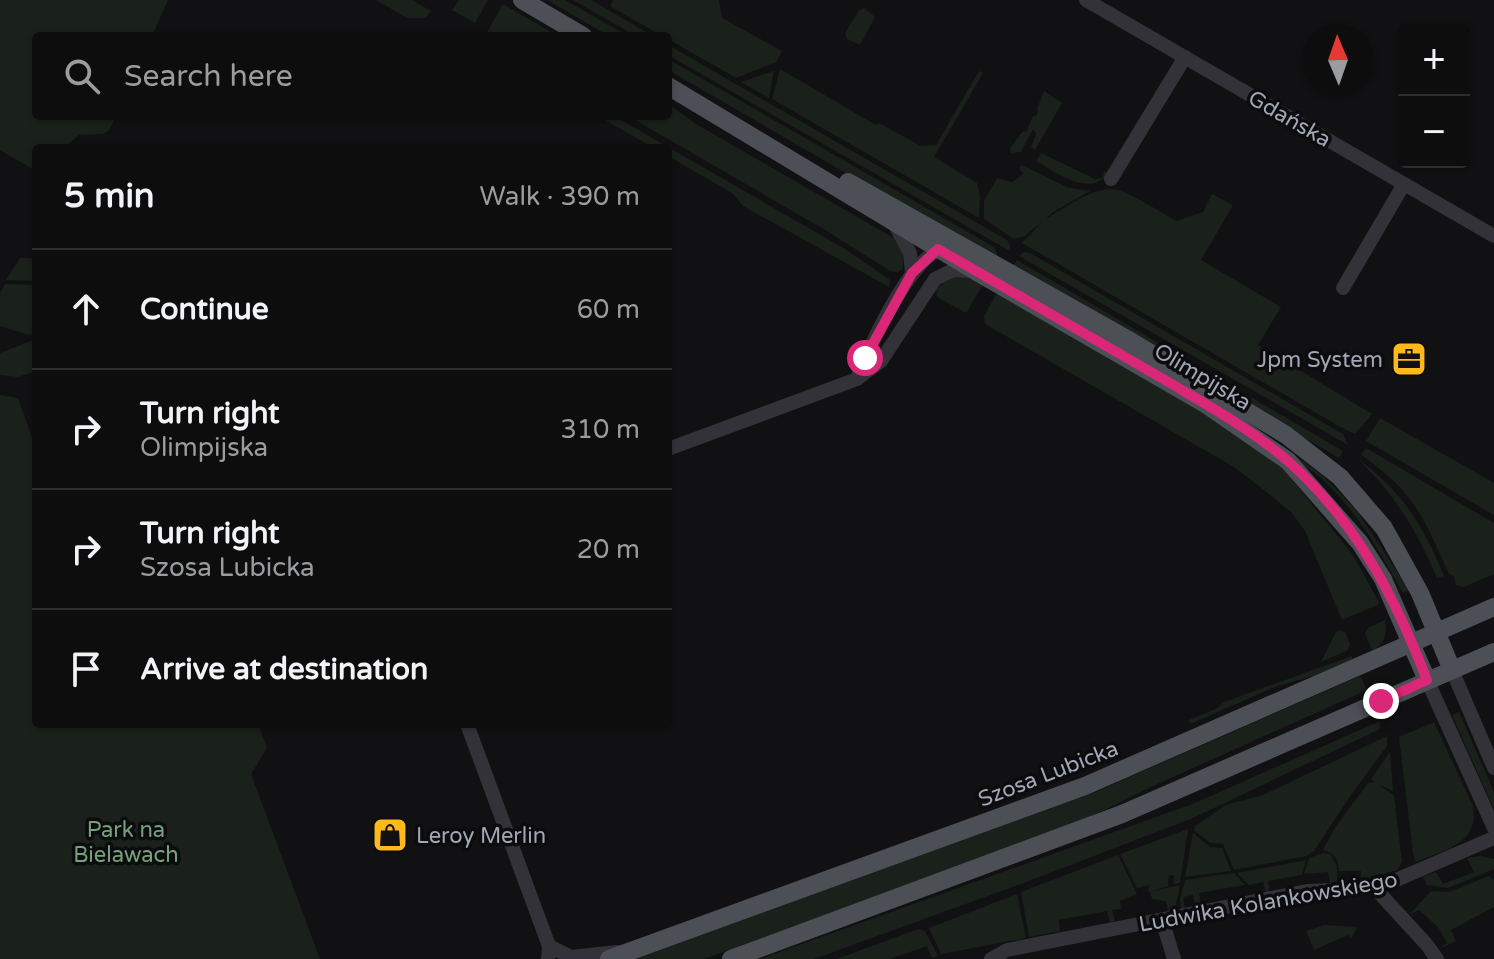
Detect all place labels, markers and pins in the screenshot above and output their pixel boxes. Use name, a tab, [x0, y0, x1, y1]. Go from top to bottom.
office icon: Jpm System	[1390, 340, 1428, 378]
place label: Jpm System	[1257, 347, 1383, 373]
shop icon: Leroy Merlin	[371, 816, 409, 854]
place label: Leroy Merlin	[416, 823, 546, 849]

